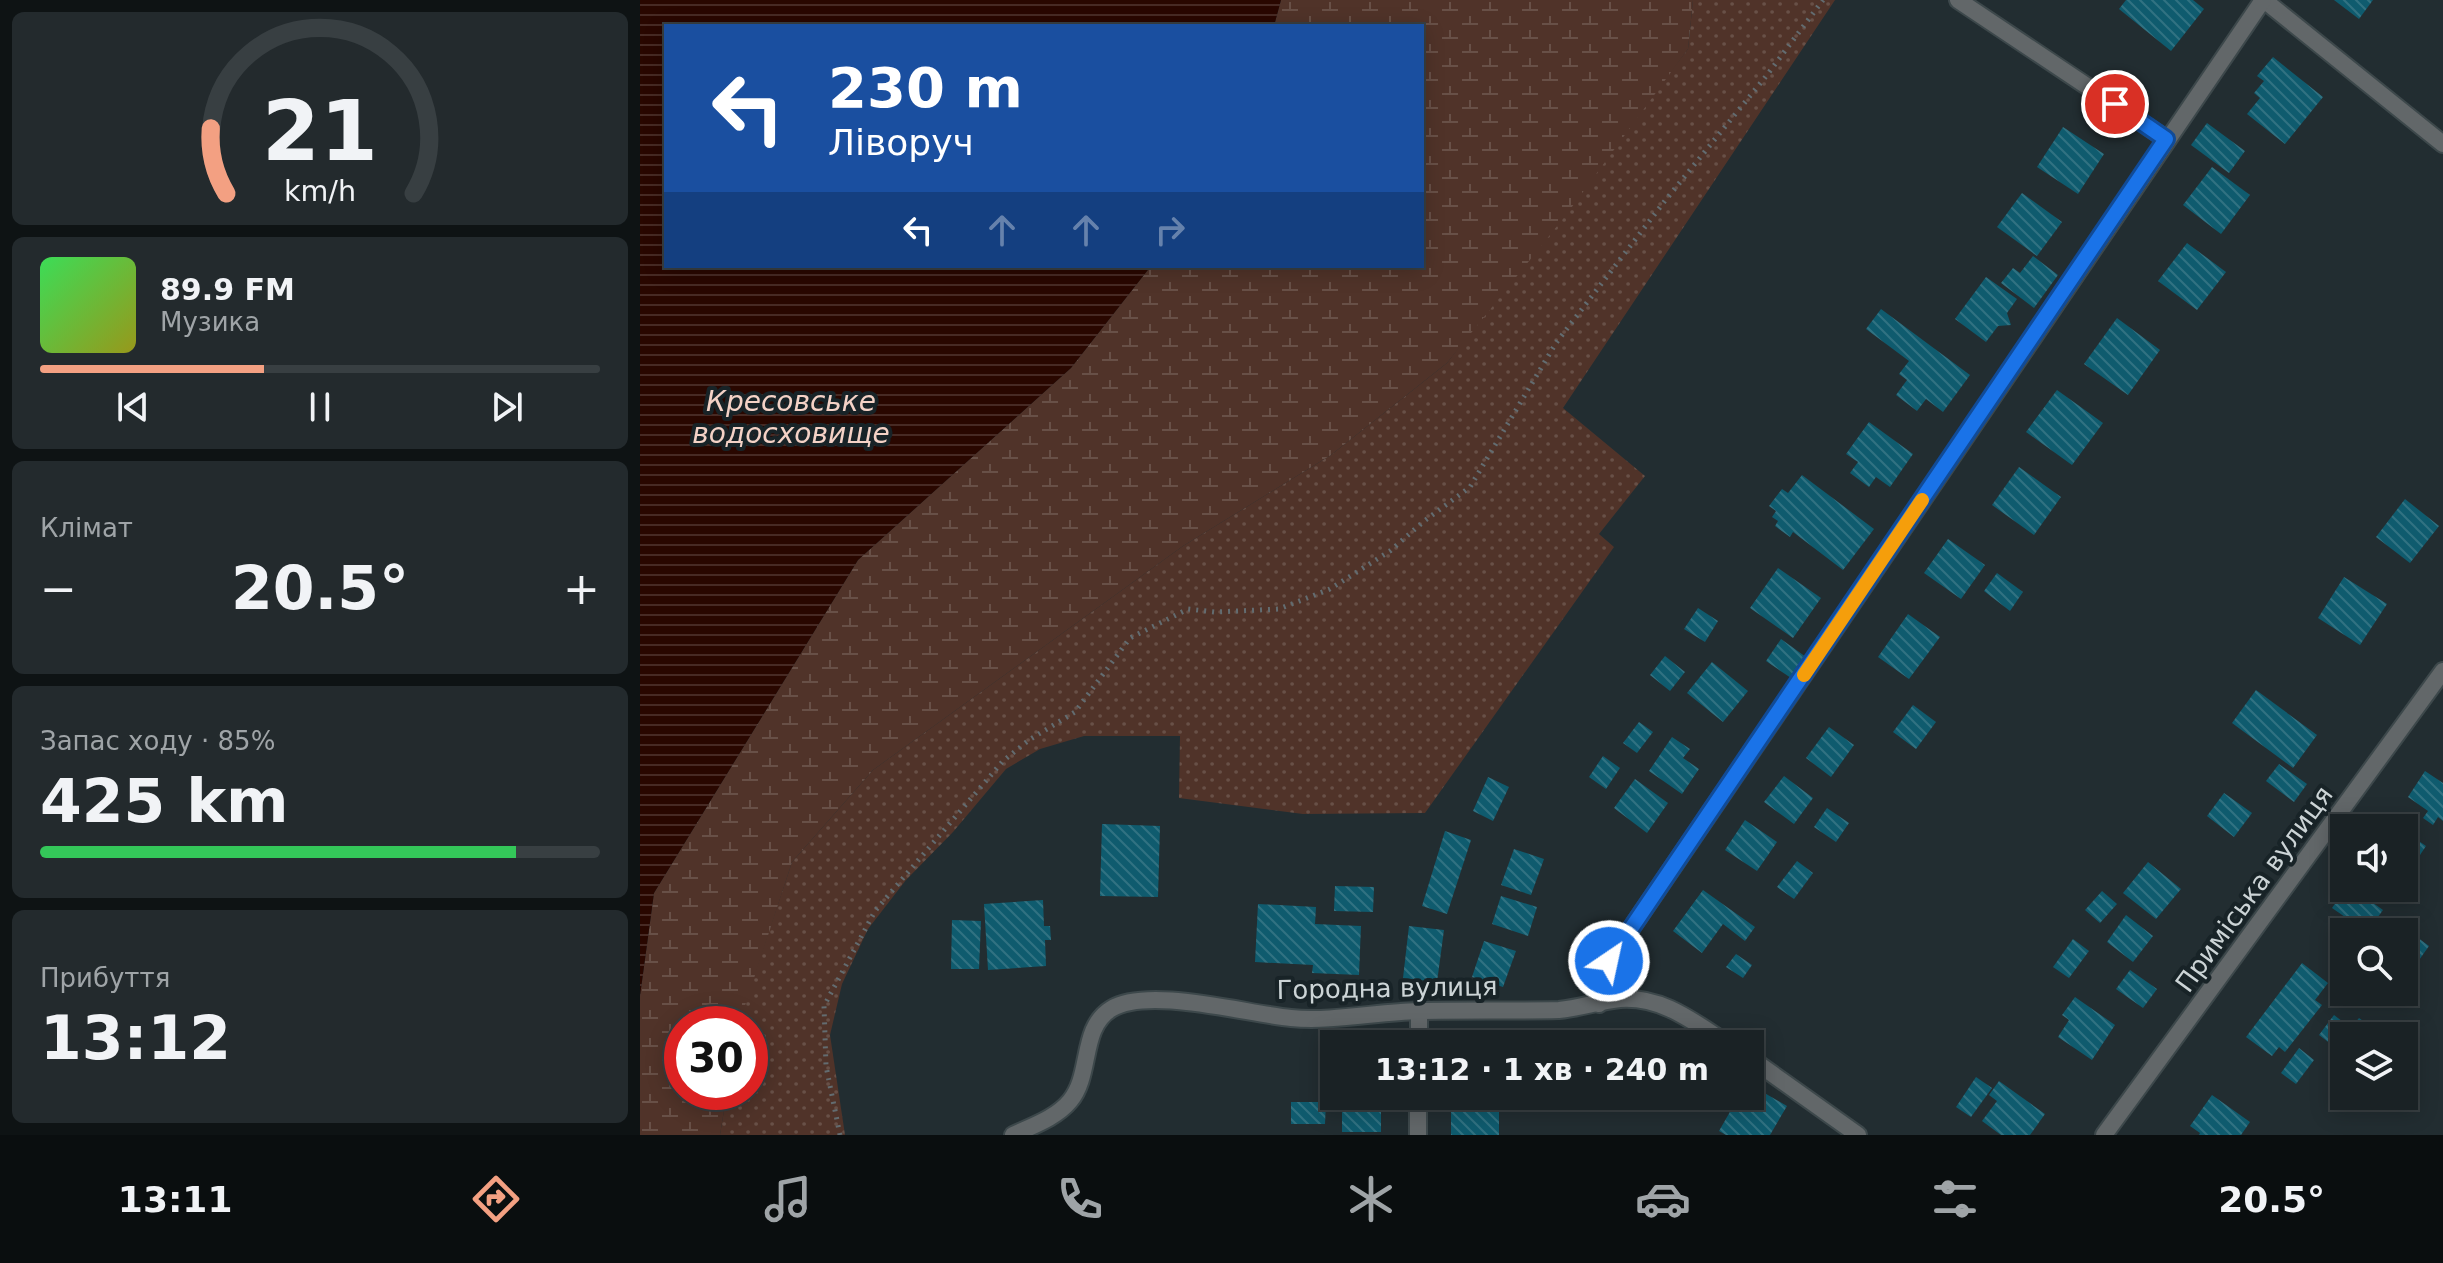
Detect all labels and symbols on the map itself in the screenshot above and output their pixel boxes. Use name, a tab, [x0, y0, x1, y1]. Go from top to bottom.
pin	[2081, 70, 2149, 138]
water label: Кресовське водосховище	[692, 385, 890, 450]
street label: Приміська вулиця	[2169, 780, 2339, 998]
position arrow	[1567, 919, 1651, 1003]
street label: Городна вулиця	[1276, 971, 1498, 1005]
speed limit sign: 30	[664, 1006, 768, 1110]

